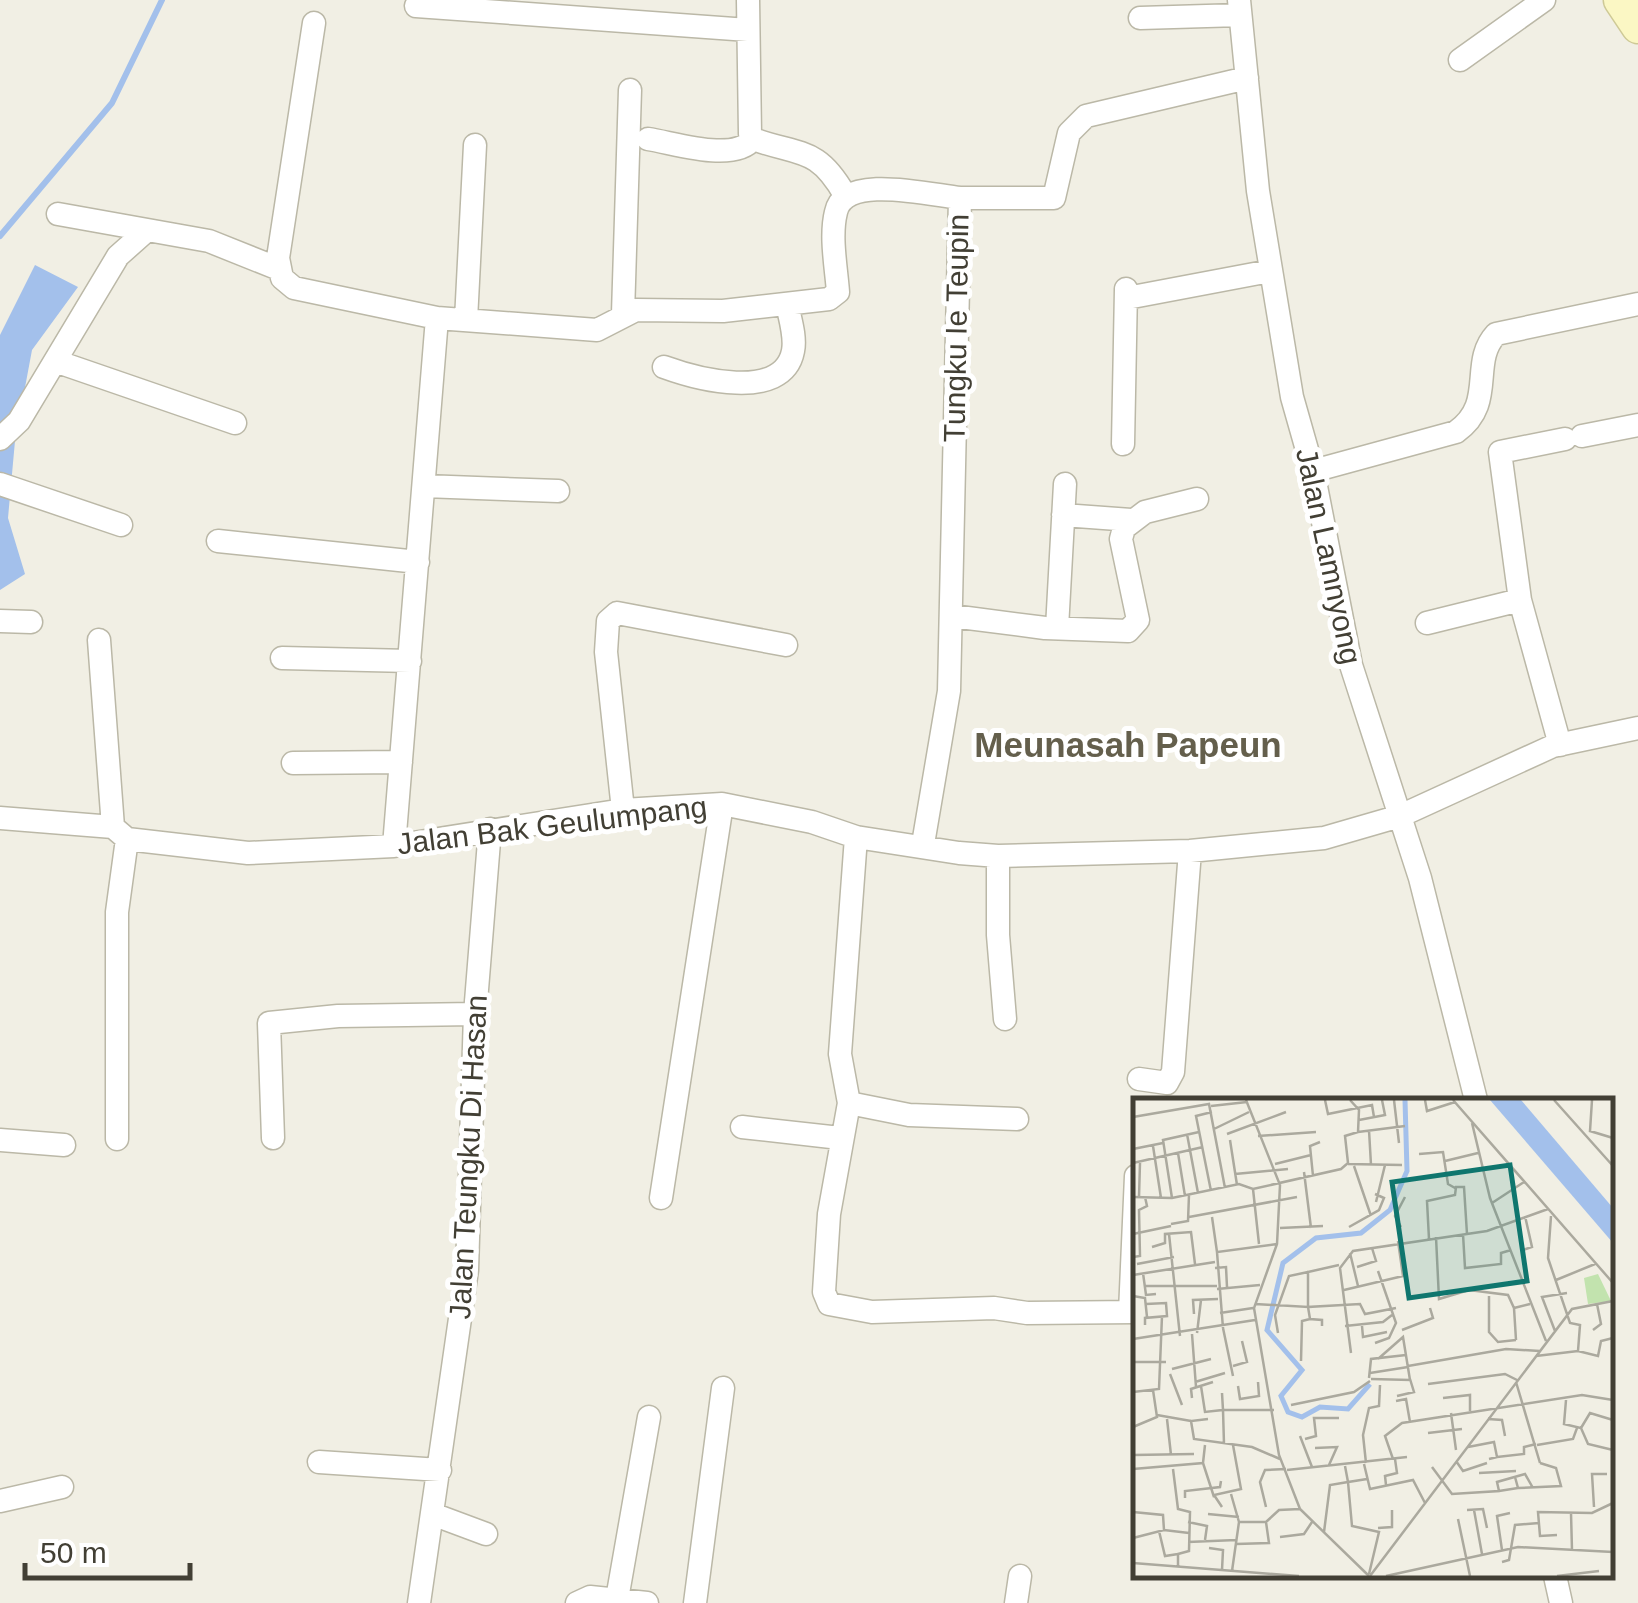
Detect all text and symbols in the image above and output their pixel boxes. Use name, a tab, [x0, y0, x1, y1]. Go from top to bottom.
street label: Tungku Ie Teupin	[938, 213, 974, 443]
street label: Jalan Lamnyong	[1290, 445, 1368, 667]
district label: Meunasah Papeun	[974, 725, 1282, 764]
street label: Jalan Bak Geulumpang	[395, 790, 709, 860]
street label: Jalan Teungku Di Hasan	[443, 994, 493, 1320]
inset map	[1133, 1098, 1613, 1578]
scale bar	[25, 1518, 190, 1580]
text: 50 m	[40, 1536, 107, 1569]

